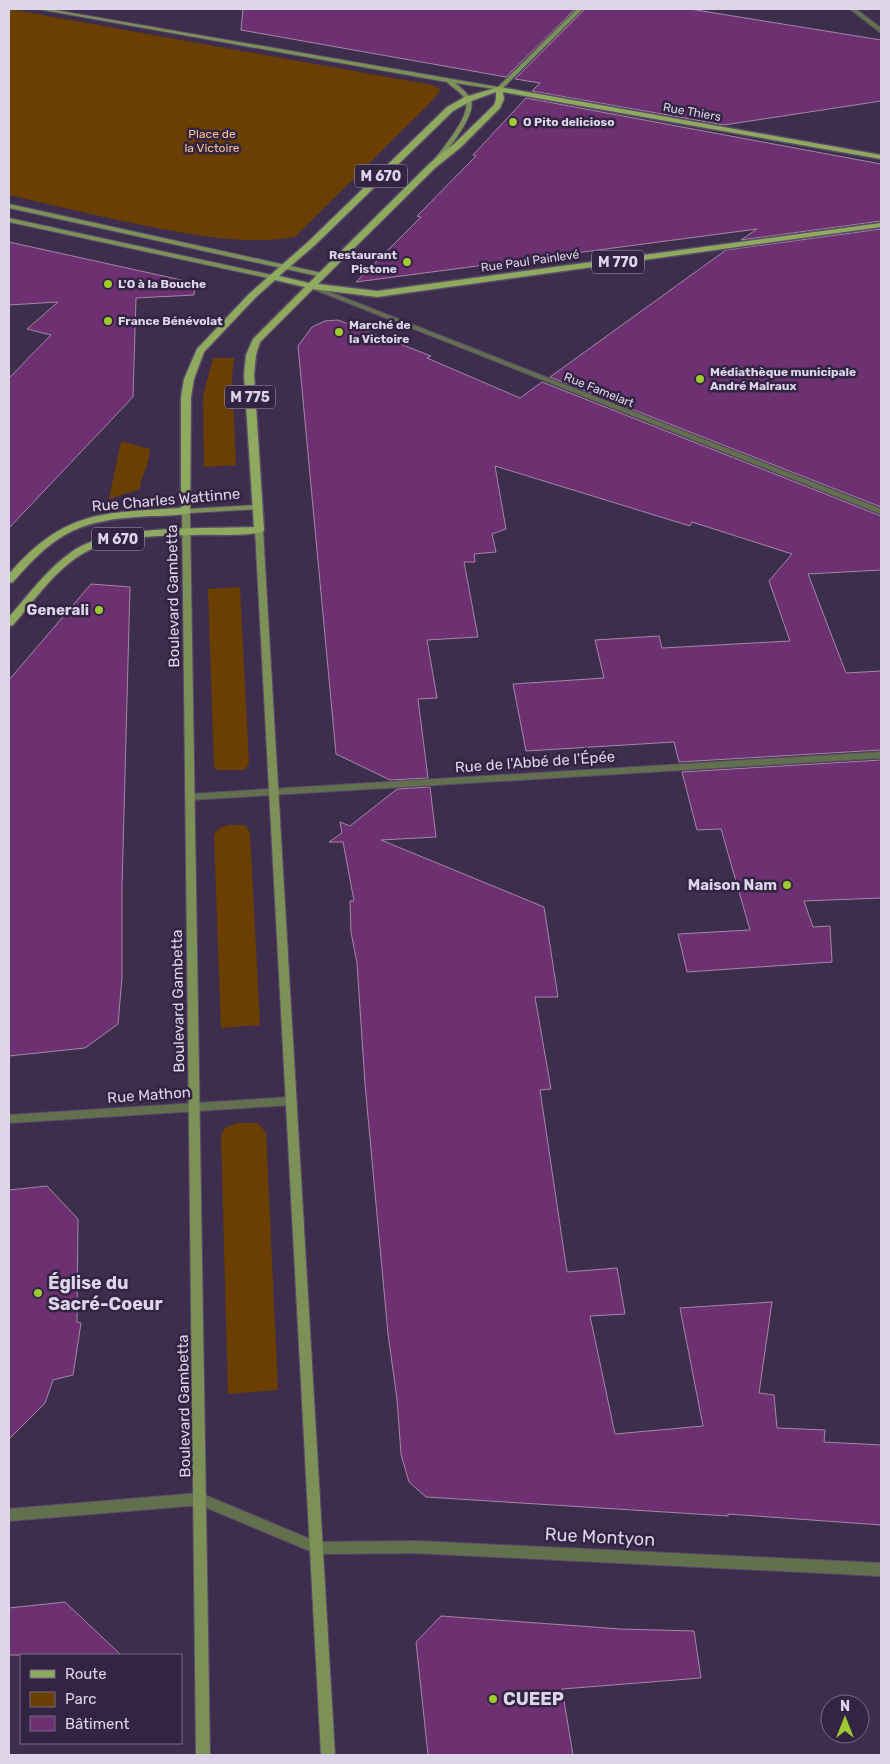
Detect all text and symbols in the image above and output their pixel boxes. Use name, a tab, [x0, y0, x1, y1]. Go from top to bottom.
street label: Rue Thiers	[662, 100, 722, 124]
place label: O Pito delicioso	[523, 115, 615, 129]
marker: O Pito delicioso	[507, 116, 519, 128]
park label: Place de la Victoire	[184, 127, 240, 155]
road number: M 670	[355, 165, 407, 188]
street label: Rue Paul Painlevé	[480, 247, 580, 275]
place label: Restaurant Pistone	[329, 248, 397, 276]
road number: M 770	[592, 250, 644, 274]
marker: Restaurant Pistone	[401, 256, 413, 268]
place label: L'O à la Bouche	[118, 277, 206, 291]
marker: L'O à la Bouche	[102, 278, 114, 290]
place label: France Bénévolat	[118, 314, 223, 328]
marker: France Bénévolat	[102, 315, 114, 327]
place label: Marché de la Victoire	[349, 318, 411, 346]
marker: Marché de la Victoire	[333, 326, 345, 338]
place label: Médiathèque municipale André Malraux	[710, 365, 856, 393]
street label: Rue Famelart	[562, 370, 636, 411]
marker: Médiathèque municipale André Malraux	[694, 373, 706, 385]
road number: M 775	[225, 386, 275, 408]
street label: Rue Charles Wattinne	[91, 485, 241, 515]
street label: Boulevard Gambetta	[163, 524, 183, 668]
road number: M 670	[92, 528, 144, 550]
place label: Generali	[27, 601, 89, 619]
marker: Generali	[93, 604, 105, 616]
street label: Rue de l'Abbé de l'Épée	[454, 747, 616, 777]
place label: Maison Nam	[688, 876, 777, 894]
marker: Maison Nam	[781, 879, 793, 891]
street label: Boulevard Gambetta	[168, 929, 188, 1073]
street label: Rue Mathon	[107, 1083, 191, 1107]
place label: Église du Sacré-Coeur	[48, 1272, 163, 1315]
marker: Église du Sacré-Coeur	[32, 1287, 44, 1299]
street label: Boulevard Gambetta	[174, 1334, 194, 1478]
street label: Rue Montyon	[544, 1523, 656, 1551]
legend	[20, 1654, 182, 1744]
text: Route	[65, 1665, 107, 1683]
place label: CUEEP	[503, 1688, 564, 1710]
text: Parc	[65, 1690, 97, 1708]
marker: CUEEP	[487, 1693, 499, 1705]
north arrow	[820, 1694, 870, 1744]
text: N	[840, 1698, 850, 1715]
text: Bâtiment	[65, 1715, 129, 1733]

